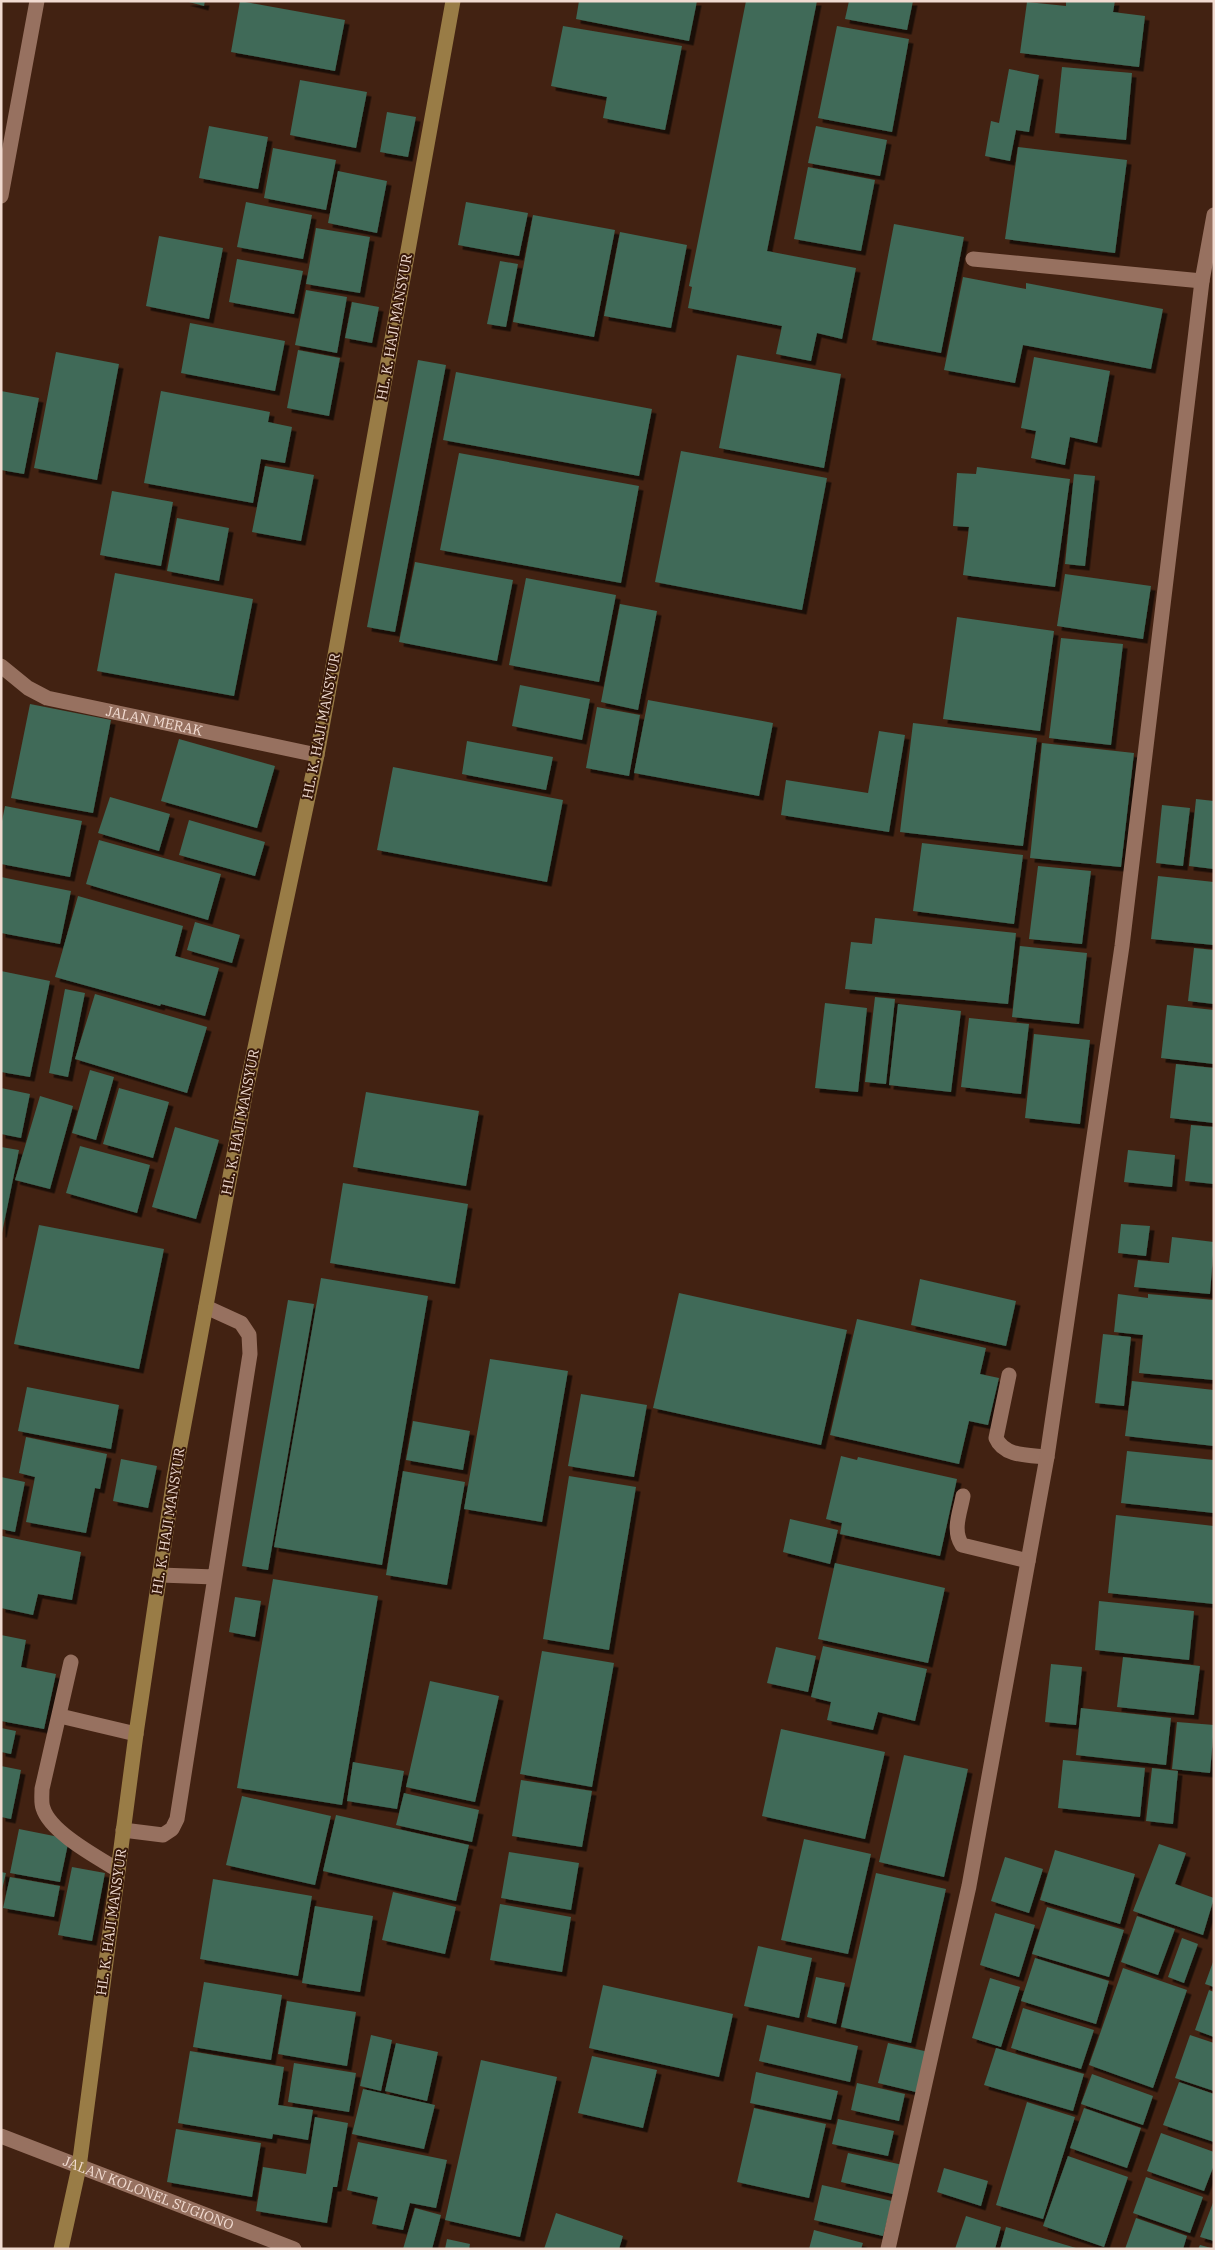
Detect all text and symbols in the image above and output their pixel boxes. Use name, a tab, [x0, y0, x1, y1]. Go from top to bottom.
street label: HL. K. HAJI MANSYUR	[372, 252, 416, 402]
street label: HL. K. HAJI MANSYUR	[298, 651, 344, 800]
street label: JALAN MERAK	[104, 702, 204, 740]
street label: HL. K. HAJI MANSYUR	[217, 1047, 263, 1196]
street label: HL. K. HAJI MANSYUR	[148, 1446, 189, 1596]
street label: HL. K. HAJI MANSYUR	[92, 1847, 130, 1997]
street label: JALAN KOLONEL SUGIONO	[60, 2152, 236, 2234]

